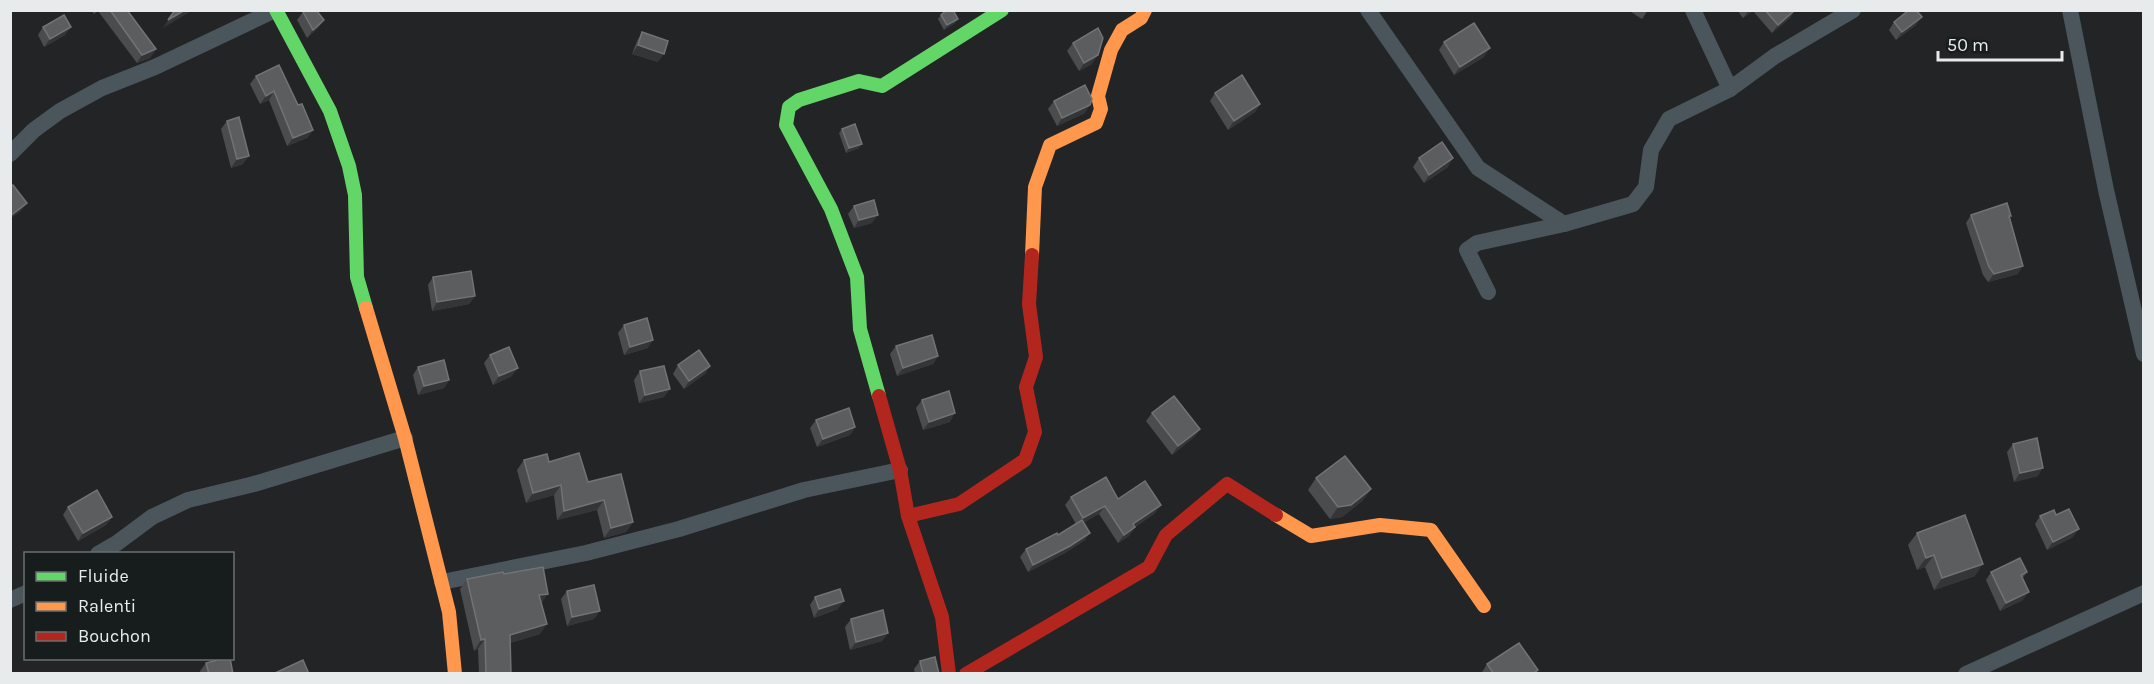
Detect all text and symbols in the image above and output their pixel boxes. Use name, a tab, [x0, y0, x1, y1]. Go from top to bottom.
scale bar	[1938, 24, 2062, 62]
text: 50 m	[1947, 34, 1989, 56]
legend	[24, 552, 234, 660]
text: Fluide	[78, 565, 129, 587]
text: Ralenti	[78, 595, 136, 617]
text: Bouchon	[78, 625, 151, 647]

